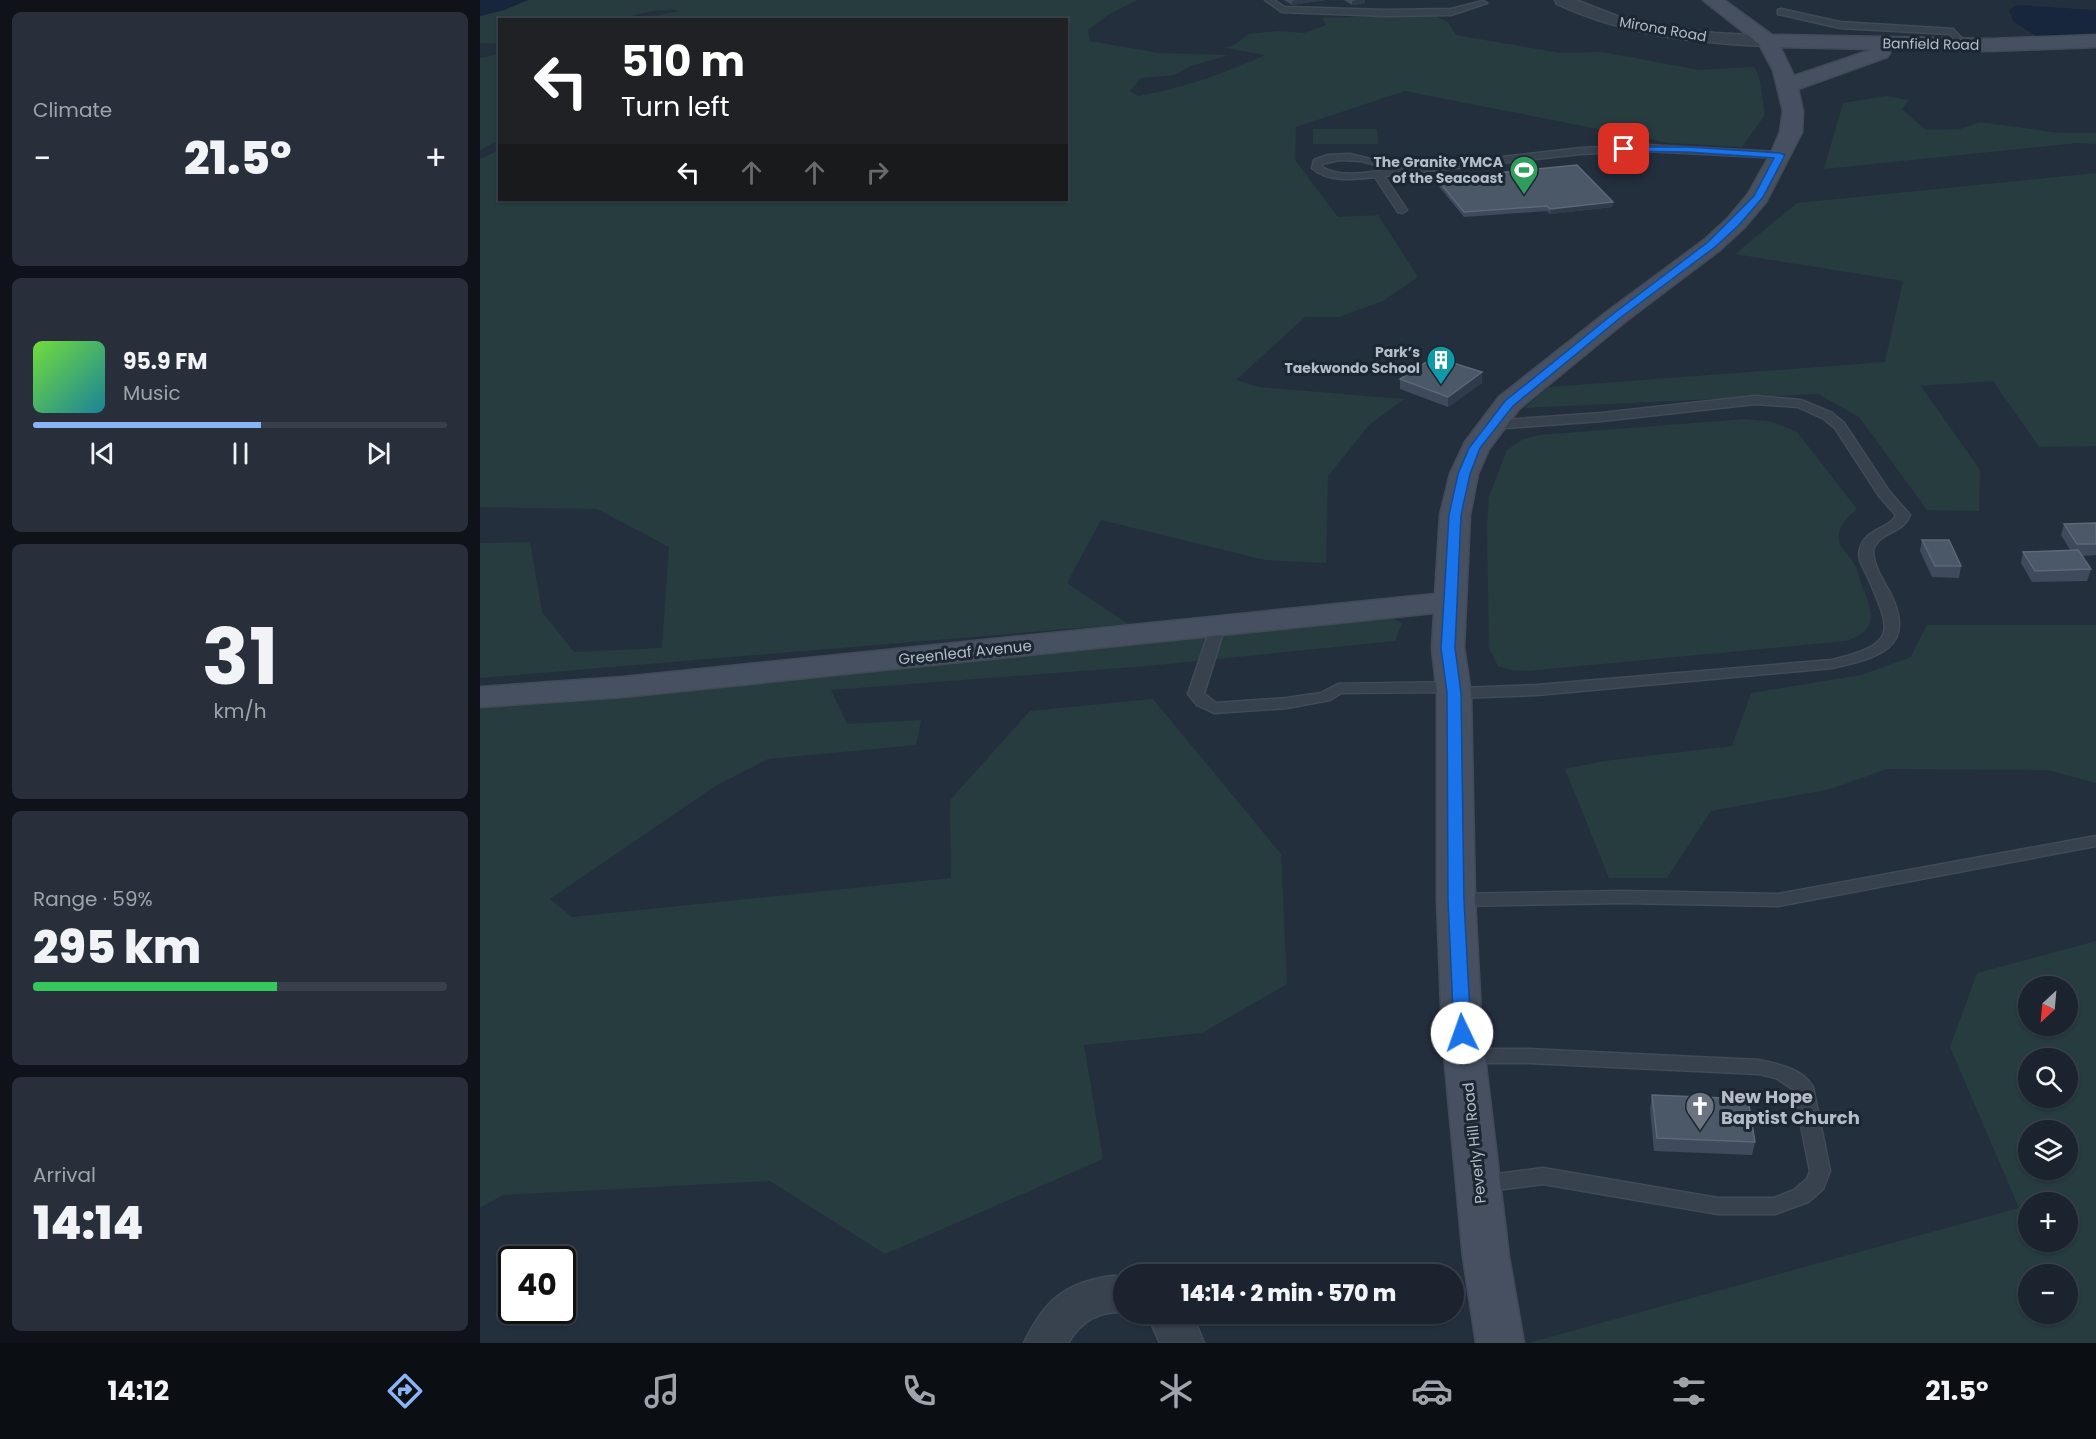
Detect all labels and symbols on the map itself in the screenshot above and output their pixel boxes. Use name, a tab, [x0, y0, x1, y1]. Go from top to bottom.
street label: Mirona Road	[1618, 11, 1708, 47]
street label: Banfield Road	[1882, 33, 1980, 55]
pin	[1598, 123, 1649, 174]
place label: The Granite YMCA of the Seacoast	[1373, 152, 1504, 188]
sports icon: The Granite YMCA of the Seacoast	[1508, 154, 1540, 196]
place label: Park’s Taekwondo School	[1285, 342, 1420, 378]
building icon: Park’s Taekwondo School	[1425, 344, 1457, 386]
street label: Greenleaf Avenue	[897, 635, 1033, 669]
north arrow	[2018, 976, 2078, 1036]
position arrow	[1430, 1001, 1494, 1065]
street label: Peverly Hill Road	[1457, 1081, 1491, 1205]
place label: New Hope Baptist Church	[1721, 1084, 1860, 1130]
church icon: New Hope Baptist Church	[1684, 1090, 1716, 1132]
speed limit sign: 40	[498, 1246, 576, 1324]

